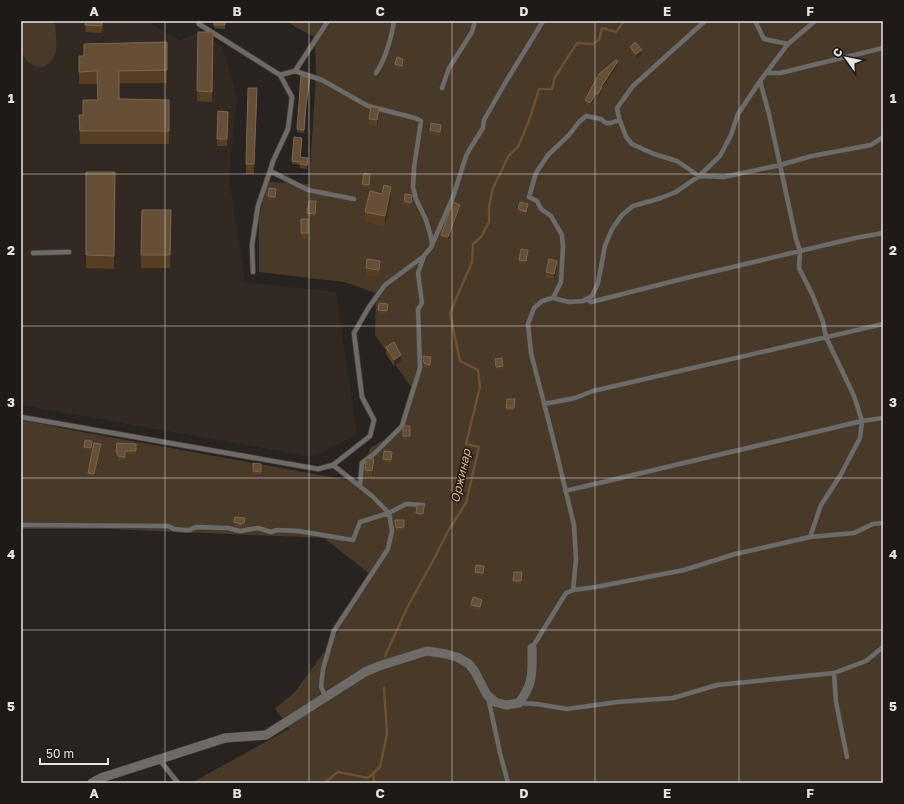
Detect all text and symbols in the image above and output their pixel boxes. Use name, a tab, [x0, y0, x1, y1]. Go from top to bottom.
text: A	[89, 3, 99, 19]
text: B	[232, 3, 242, 19]
text: C	[375, 3, 385, 19]
text: D	[519, 3, 529, 19]
text: E	[663, 3, 671, 19]
text: F	[806, 3, 814, 19]
north arrow	[826, 38, 866, 78]
text: С	[830, 45, 845, 59]
text: 1	[8, 90, 15, 106]
text: 1	[890, 90, 897, 106]
text: 2	[7, 242, 15, 258]
text: 2	[889, 242, 897, 258]
text: 3	[7, 394, 15, 410]
text: 3	[889, 394, 897, 410]
water label: Оржинар	[447, 446, 474, 504]
text: 4	[7, 546, 15, 562]
text: 4	[889, 546, 897, 562]
text: 5	[7, 698, 15, 714]
text: 5	[889, 698, 897, 714]
scale bar	[40, 740, 108, 766]
text: 50 m	[46, 746, 74, 761]
text: A	[89, 785, 99, 801]
text: B	[232, 785, 242, 801]
text: C	[375, 785, 385, 801]
text: D	[519, 785, 529, 801]
text: E	[663, 785, 671, 801]
text: F	[806, 785, 814, 801]

